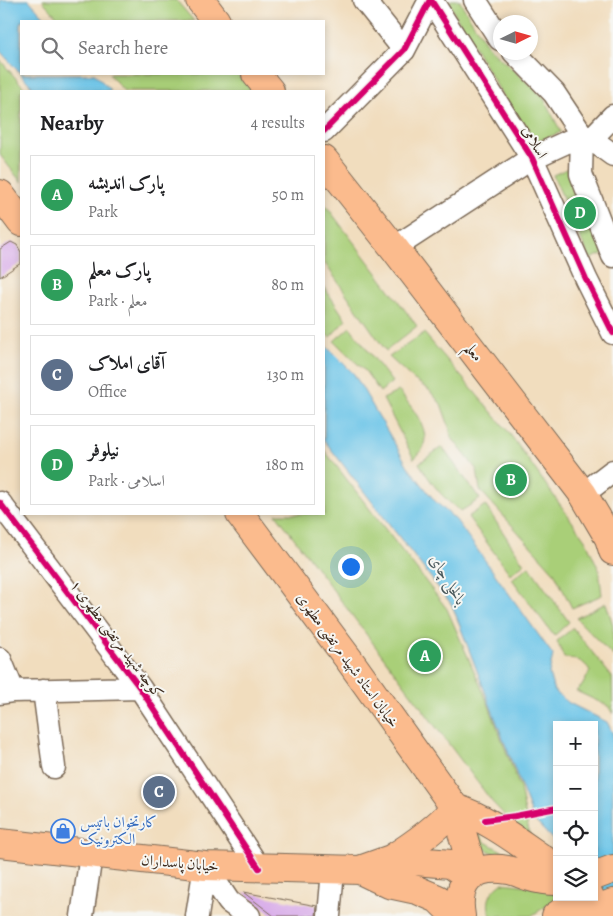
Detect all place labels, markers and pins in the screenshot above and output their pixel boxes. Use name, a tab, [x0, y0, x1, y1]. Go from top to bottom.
pin: D	[564, 194, 596, 232]
pin: B	[495, 461, 527, 499]
pin: A	[409, 637, 441, 675]
pin: C	[143, 773, 175, 811]
place label: کارتخوان باتیس الکترونیک	[80, 812, 157, 849]
shop icon: کارتخوان باتیس الکترونیک	[50, 818, 76, 844]

